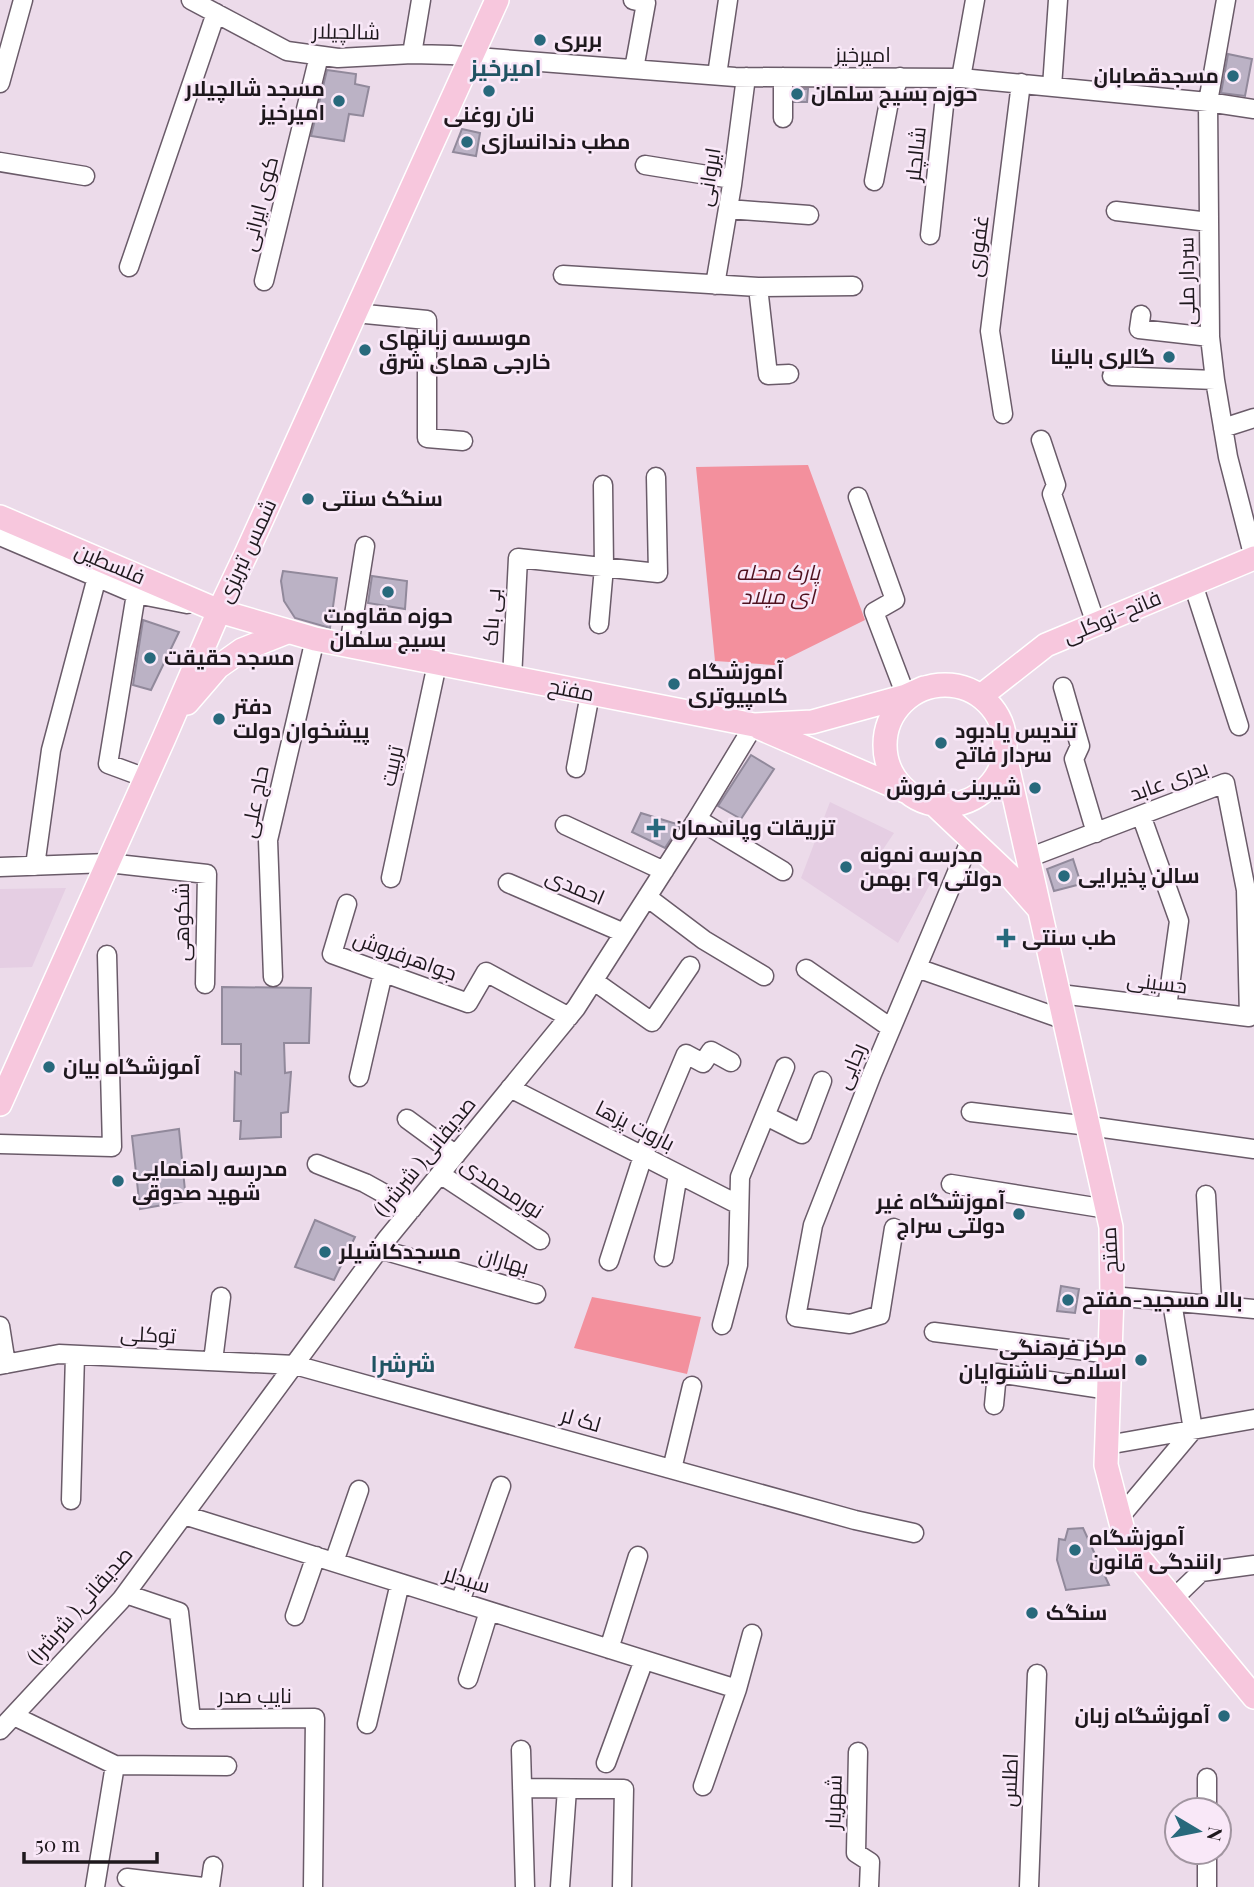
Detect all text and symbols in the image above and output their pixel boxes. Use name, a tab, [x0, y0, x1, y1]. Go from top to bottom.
street label: شالچیلار	[311, 15, 380, 47]
place label: بربری	[554, 24, 602, 52]
marker: بربری	[532, 32, 548, 48]
street label: امیرخیز	[834, 39, 891, 67]
district label: امیرخیز	[469, 51, 542, 82]
place label: مسجدقصابان	[1093, 60, 1219, 88]
marker: مسجدقصابان	[1225, 68, 1241, 84]
place label: مسجد شالچیلار امیرخیز	[184, 73, 325, 125]
place label: حوزه بسیج سلمان	[811, 78, 978, 108]
marker: نان روغنی	[481, 83, 497, 99]
marker: حوزه بسیج سلمان	[789, 86, 805, 102]
marker: مسجد شالچیلار امیرخیز	[331, 93, 347, 109]
place label: نان روغنی	[443, 99, 535, 128]
street label: شالچلر	[897, 125, 933, 184]
place label: مطب دندانسازی	[481, 126, 630, 154]
marker: مطب دندانسازی	[459, 134, 475, 150]
street label: ایروانی	[689, 145, 726, 208]
street label: کوی ایرانی	[233, 153, 284, 254]
street label: غفوری	[958, 213, 995, 279]
street label: سردار ملی	[1170, 237, 1201, 325]
place label: موسسه زبانهای خارجی همای شرق	[379, 322, 551, 375]
place label: گالری بالینا	[1050, 341, 1155, 369]
marker: موسسه زبانهای خارجی همای شرق	[357, 342, 373, 358]
marker: گالری بالینا	[1161, 349, 1177, 365]
place label: سنگک سنتی	[322, 483, 443, 511]
marker: سنگک سنتی	[300, 491, 316, 507]
street label: شمس تبریزی	[209, 494, 282, 607]
street label: فلسطین	[71, 535, 150, 590]
park label: پارک محله ای میلاد	[736, 557, 821, 610]
street label: فاتح-توکلی	[1058, 582, 1165, 650]
marker: حوزه مقاومت بسیج سلمان	[380, 584, 396, 600]
street label: بی باک	[475, 587, 506, 646]
place label: حوزه مقاومت بسیج سلمان	[323, 600, 453, 654]
place label: مسجد حقیقت	[164, 642, 295, 670]
marker: مسجد حقیقت	[142, 650, 158, 666]
place label: آموزشگاه کامپیوتری	[688, 656, 788, 710]
street label: مفتح	[546, 670, 597, 708]
marker: آموزشگاه کامپیوتری	[666, 676, 682, 692]
place label: دفتر پیشخوان دولت	[232, 691, 370, 746]
marker: دفتر پیشخوان دولت	[211, 711, 227, 727]
place label: تندیس یادبود سردار فاتح	[955, 715, 1078, 769]
marker: تندیس یادبود سردار فاتح	[933, 735, 949, 751]
street label: تربیت	[372, 742, 408, 788]
street label: بدری عابد	[1125, 752, 1212, 807]
street label: حاج علی	[232, 763, 276, 840]
place label: شیرینی فروش	[886, 772, 1021, 801]
marker: شیرینی فروش	[1027, 780, 1043, 796]
place label: تزریقات وپانسمان	[672, 812, 836, 843]
marker: تزریقات وپانسمان	[646, 818, 666, 838]
place label: مدرسه نمونه دولتی ۲۹ بهمن	[860, 839, 1002, 892]
marker: مدرسه نمونه دولتی ۲۹ بهمن	[838, 859, 854, 875]
street label: احمدی	[542, 860, 610, 911]
place label: سالن پذیرایی	[1078, 860, 1200, 891]
marker: سالن پذیرایی	[1056, 868, 1072, 884]
street label: شکوهی	[166, 883, 195, 961]
street label: جواهرفروش	[350, 922, 461, 987]
place label: طب سنتی	[1022, 922, 1117, 950]
marker: طب سنتی	[996, 928, 1016, 948]
street label: حسینی	[1125, 963, 1189, 1000]
street label: رجایی	[827, 1038, 872, 1093]
place label: آموزشگاه بیان	[63, 1051, 201, 1080]
marker: آموزشگاه بیان	[41, 1059, 57, 1075]
street label: (شرشرا )صدیقانی	[366, 1090, 482, 1223]
street label: باروت پزها	[591, 1092, 680, 1158]
street label: نورمحمدی	[456, 1149, 550, 1224]
place label: مدرسه راهنمایی شهید صدوقی	[132, 1153, 288, 1206]
marker: مدرسه راهنمایی شهید صدوقی	[110, 1173, 126, 1189]
place label: آموزشگاه غیر دولتی سراج	[875, 1186, 1005, 1240]
marker: آموزشگاه غیر دولتی سراج	[1011, 1206, 1027, 1222]
street label: مفتح	[1093, 1226, 1125, 1274]
place label: مسجدکاشیلر	[338, 1236, 461, 1264]
street label: بهاران	[476, 1239, 533, 1281]
marker: مسجدکاشیلر	[317, 1244, 333, 1260]
place label: بالا مسجید-مفتح	[1082, 1284, 1243, 1314]
marker: بالا مسجید-مفتح	[1060, 1292, 1076, 1308]
street label: توکلی	[119, 1318, 177, 1349]
place label: مرکز فرهنگی اسلامی ناشنوایان	[959, 1332, 1127, 1385]
district label: شرشرا	[370, 1347, 436, 1378]
marker: مرکز فرهنگی اسلامی ناشنوایان	[1133, 1352, 1149, 1368]
street label: لک لر	[557, 1399, 605, 1437]
place label: آموزشگاه رانندگی قانون	[1089, 1522, 1222, 1575]
street label: (شرشرا )صدیقانی	[19, 1540, 138, 1670]
marker: آموزشگاه رانندگی قانون	[1067, 1542, 1083, 1558]
street label: سیدلر	[440, 1558, 494, 1598]
place label: سنگک	[1046, 1597, 1107, 1625]
marker: سنگک	[1024, 1605, 1040, 1621]
street label: نایب صدر	[217, 1680, 292, 1708]
place label: آموزشگاه زبان	[1074, 1700, 1210, 1729]
marker: آموزشگاه زبان	[1216, 1708, 1232, 1724]
street label: اطلس	[993, 1753, 1024, 1807]
street label: شهریار	[817, 1774, 848, 1831]
north arrow	[1163, 1796, 1233, 1866]
scale bar	[24, 1820, 158, 1864]
text: N	[1202, 1825, 1230, 1843]
text: 50 m	[35, 1829, 81, 1857]

